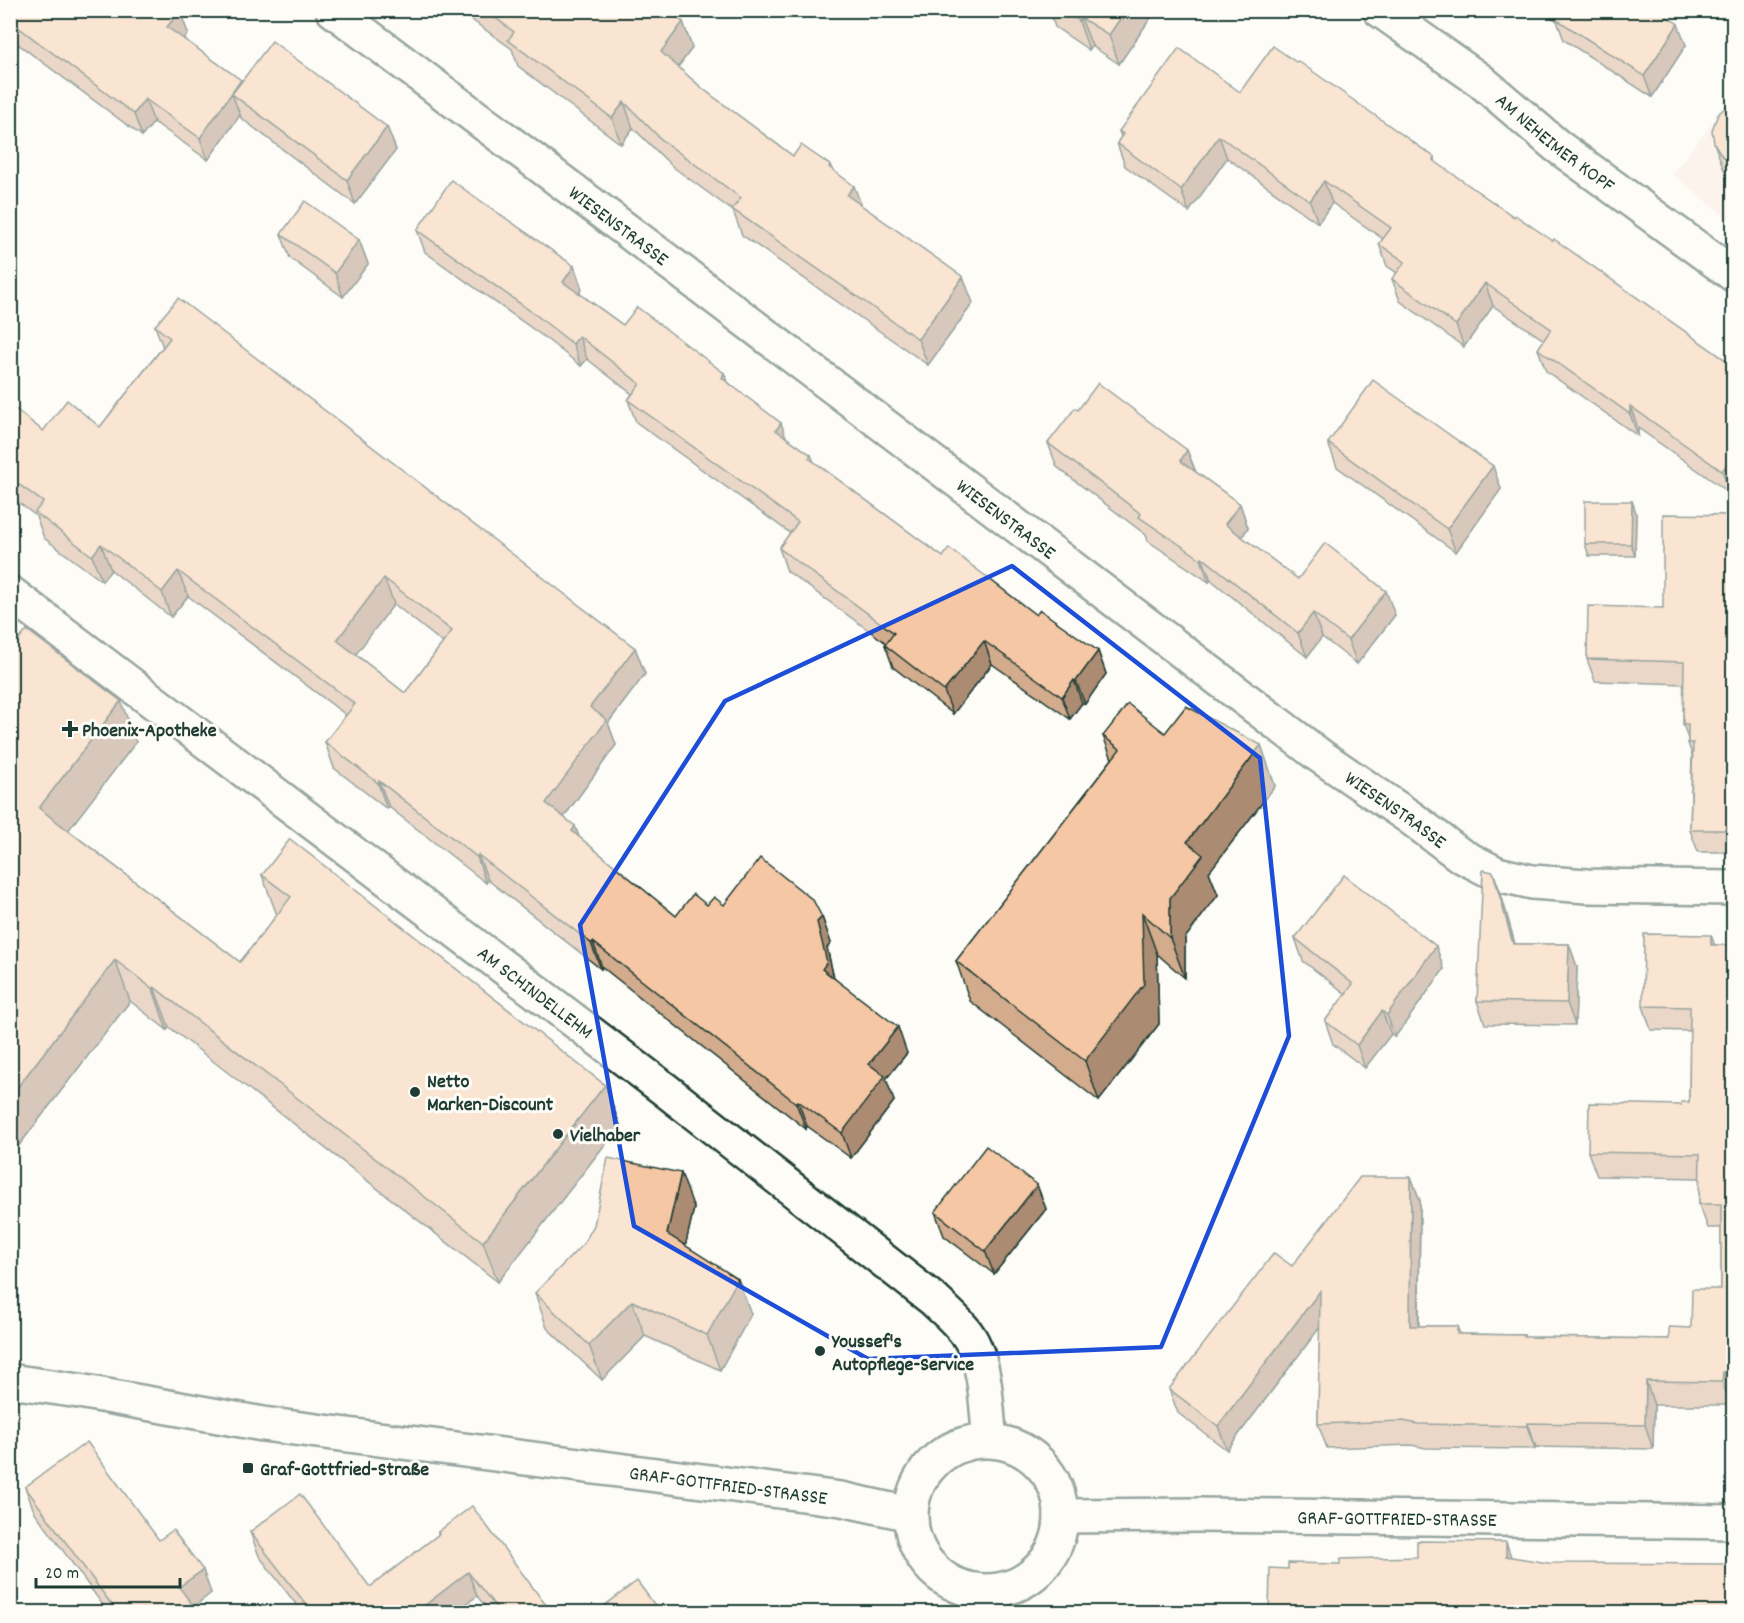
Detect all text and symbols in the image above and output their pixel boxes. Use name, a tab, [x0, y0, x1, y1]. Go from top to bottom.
street label: AM NEHEIMER KOPF	[1488, 88, 1620, 201]
street label: WIESENSTRASSE	[562, 180, 673, 274]
street label: WIESENSTRASSE	[949, 474, 1061, 568]
place label: Phoenix-Apotheke	[82, 718, 217, 746]
marker: Phoenix-Apotheke	[63, 722, 77, 736]
street label: WIESENSTRASSE	[1338, 766, 1451, 857]
street label: AM SCHINDELLEHM	[470, 941, 598, 1047]
place label: Netto Marken-Discount	[427, 1069, 554, 1120]
marker: Netto Marken-Discount	[408, 1085, 422, 1099]
place label: Vielhaber	[570, 1123, 641, 1151]
marker: Vielhaber	[551, 1127, 565, 1141]
place label: Youssef's Autopflege-Service	[831, 1329, 974, 1380]
marker: Youssef's Autopflege-Service	[813, 1344, 827, 1358]
place label: Graf-Gottfried-Straße	[260, 1457, 429, 1485]
marker: Graf-Gottfried-Straße	[241, 1461, 255, 1475]
street label: GRAF-GOTTFRIED-STRASSE	[627, 1461, 829, 1514]
street label: GRAF-GOTTFRIED-STRASSE	[1297, 1505, 1497, 1536]
scale bar	[36, 1551, 180, 1589]
text: 20 m	[45, 1562, 79, 1587]

